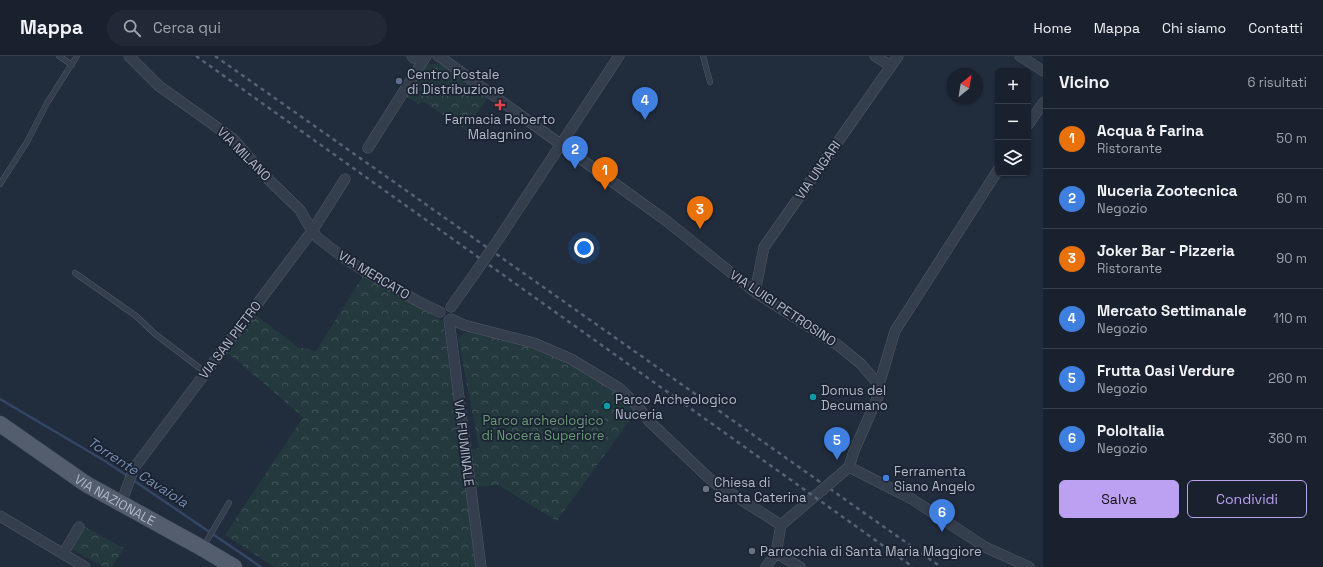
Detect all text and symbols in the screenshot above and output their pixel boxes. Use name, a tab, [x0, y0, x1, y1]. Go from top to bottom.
search box	[107, 10, 387, 46]
text: Mappa	[20, 15, 83, 40]
icon: search	[121, 17, 143, 39]
text: Cerca qui	[153, 18, 221, 37]
text: Home	[1034, 19, 1072, 37]
text: Mappa	[1094, 19, 1140, 37]
text: Chi siamo	[1162, 19, 1226, 37]
text: Contatti	[1248, 19, 1303, 37]
place label: Centro Postale di Distribuzione	[407, 66, 504, 98]
north arrow	[947, 68, 983, 104]
map controls	[995, 68, 1031, 176]
button: +	[995, 68, 1031, 104]
text: Vicino	[1059, 71, 1109, 93]
text: 6 risultati	[1247, 74, 1307, 91]
marker: Centro Postale di Distribuzione	[394, 76, 404, 86]
pin: 4	[632, 87, 658, 120]
marker: Farmacia Roberto Malagnino	[495, 100, 505, 110]
button: −	[995, 104, 1031, 140]
place label: Farmacia Roberto Malagnino	[445, 111, 555, 143]
text: Acqua & Farina	[1097, 121, 1204, 140]
street label: VIA MILANO	[213, 123, 275, 185]
text: 1	[1069, 130, 1075, 147]
text: 50 m	[1276, 130, 1307, 147]
pin: 2	[562, 136, 588, 169]
street label: VIA UNGARI	[792, 137, 844, 203]
button: layers	[995, 140, 1031, 176]
text: Ristorante	[1097, 140, 1162, 157]
pin: 1	[592, 157, 618, 190]
text: Nuceria Zootecnica	[1097, 181, 1238, 200]
text: 2	[1068, 190, 1076, 207]
text: 60 m	[1276, 190, 1307, 207]
pin: 3	[687, 196, 713, 229]
text: Negozio	[1097, 200, 1147, 217]
your location	[574, 238, 594, 258]
text: Joker Bar - Pizzeria	[1097, 241, 1235, 260]
street label: VIA MERCATO	[335, 247, 413, 303]
text: 3	[1068, 250, 1076, 267]
text: 90 m	[1276, 250, 1307, 267]
text: Ristorante	[1097, 260, 1162, 277]
street label: VIA LUIGI PETROSINO	[727, 266, 839, 350]
street label: VIA SAN PIETRO	[195, 298, 265, 382]
text: Mercato Settimanale	[1097, 301, 1247, 320]
text: 4	[1068, 310, 1076, 327]
text: 110 m	[1273, 310, 1307, 327]
text: Negozio	[1097, 320, 1147, 337]
text: Frutta Oasi Verdure	[1097, 361, 1235, 380]
text: 5	[1068, 370, 1076, 387]
text: 260 m	[1268, 370, 1307, 387]
text: Negozio	[1097, 380, 1147, 397]
place label: Domus del Decumano	[821, 382, 888, 414]
place label: Parco Archeologico Nuceria	[615, 391, 737, 423]
marker: Domus del Decumano	[808, 392, 818, 402]
street label: VIA FIUMINALE	[450, 399, 478, 487]
marker: Parco Archeologico Nuceria	[602, 401, 612, 411]
park label: Parco archeologico di Nocera Superiore	[482, 412, 605, 444]
text: PoloItalia	[1097, 421, 1164, 440]
pin: 5	[824, 427, 850, 460]
text: 6	[1068, 430, 1076, 447]
text: 360 m	[1268, 430, 1307, 447]
water label: Torrente Cavaiola	[84, 433, 192, 512]
text: Negozio	[1097, 440, 1147, 457]
place label: Ferramenta Siano Angelo	[894, 463, 975, 495]
street label: VIA NAZIONALE	[71, 470, 159, 529]
marker: Ferramenta Siano Angelo	[881, 473, 891, 483]
place label: Chiesa di Santa Caterina	[714, 474, 807, 506]
button: Salva	[1059, 480, 1179, 518]
button: Condividi	[1187, 480, 1307, 518]
marker: Chiesa di Santa Caterina	[701, 484, 711, 494]
pin: 6	[929, 499, 955, 532]
place label: Parrocchia di Santa Maria Maggiore	[760, 543, 982, 560]
marker: Parrocchia di Santa Maria Maggiore	[747, 546, 757, 556]

